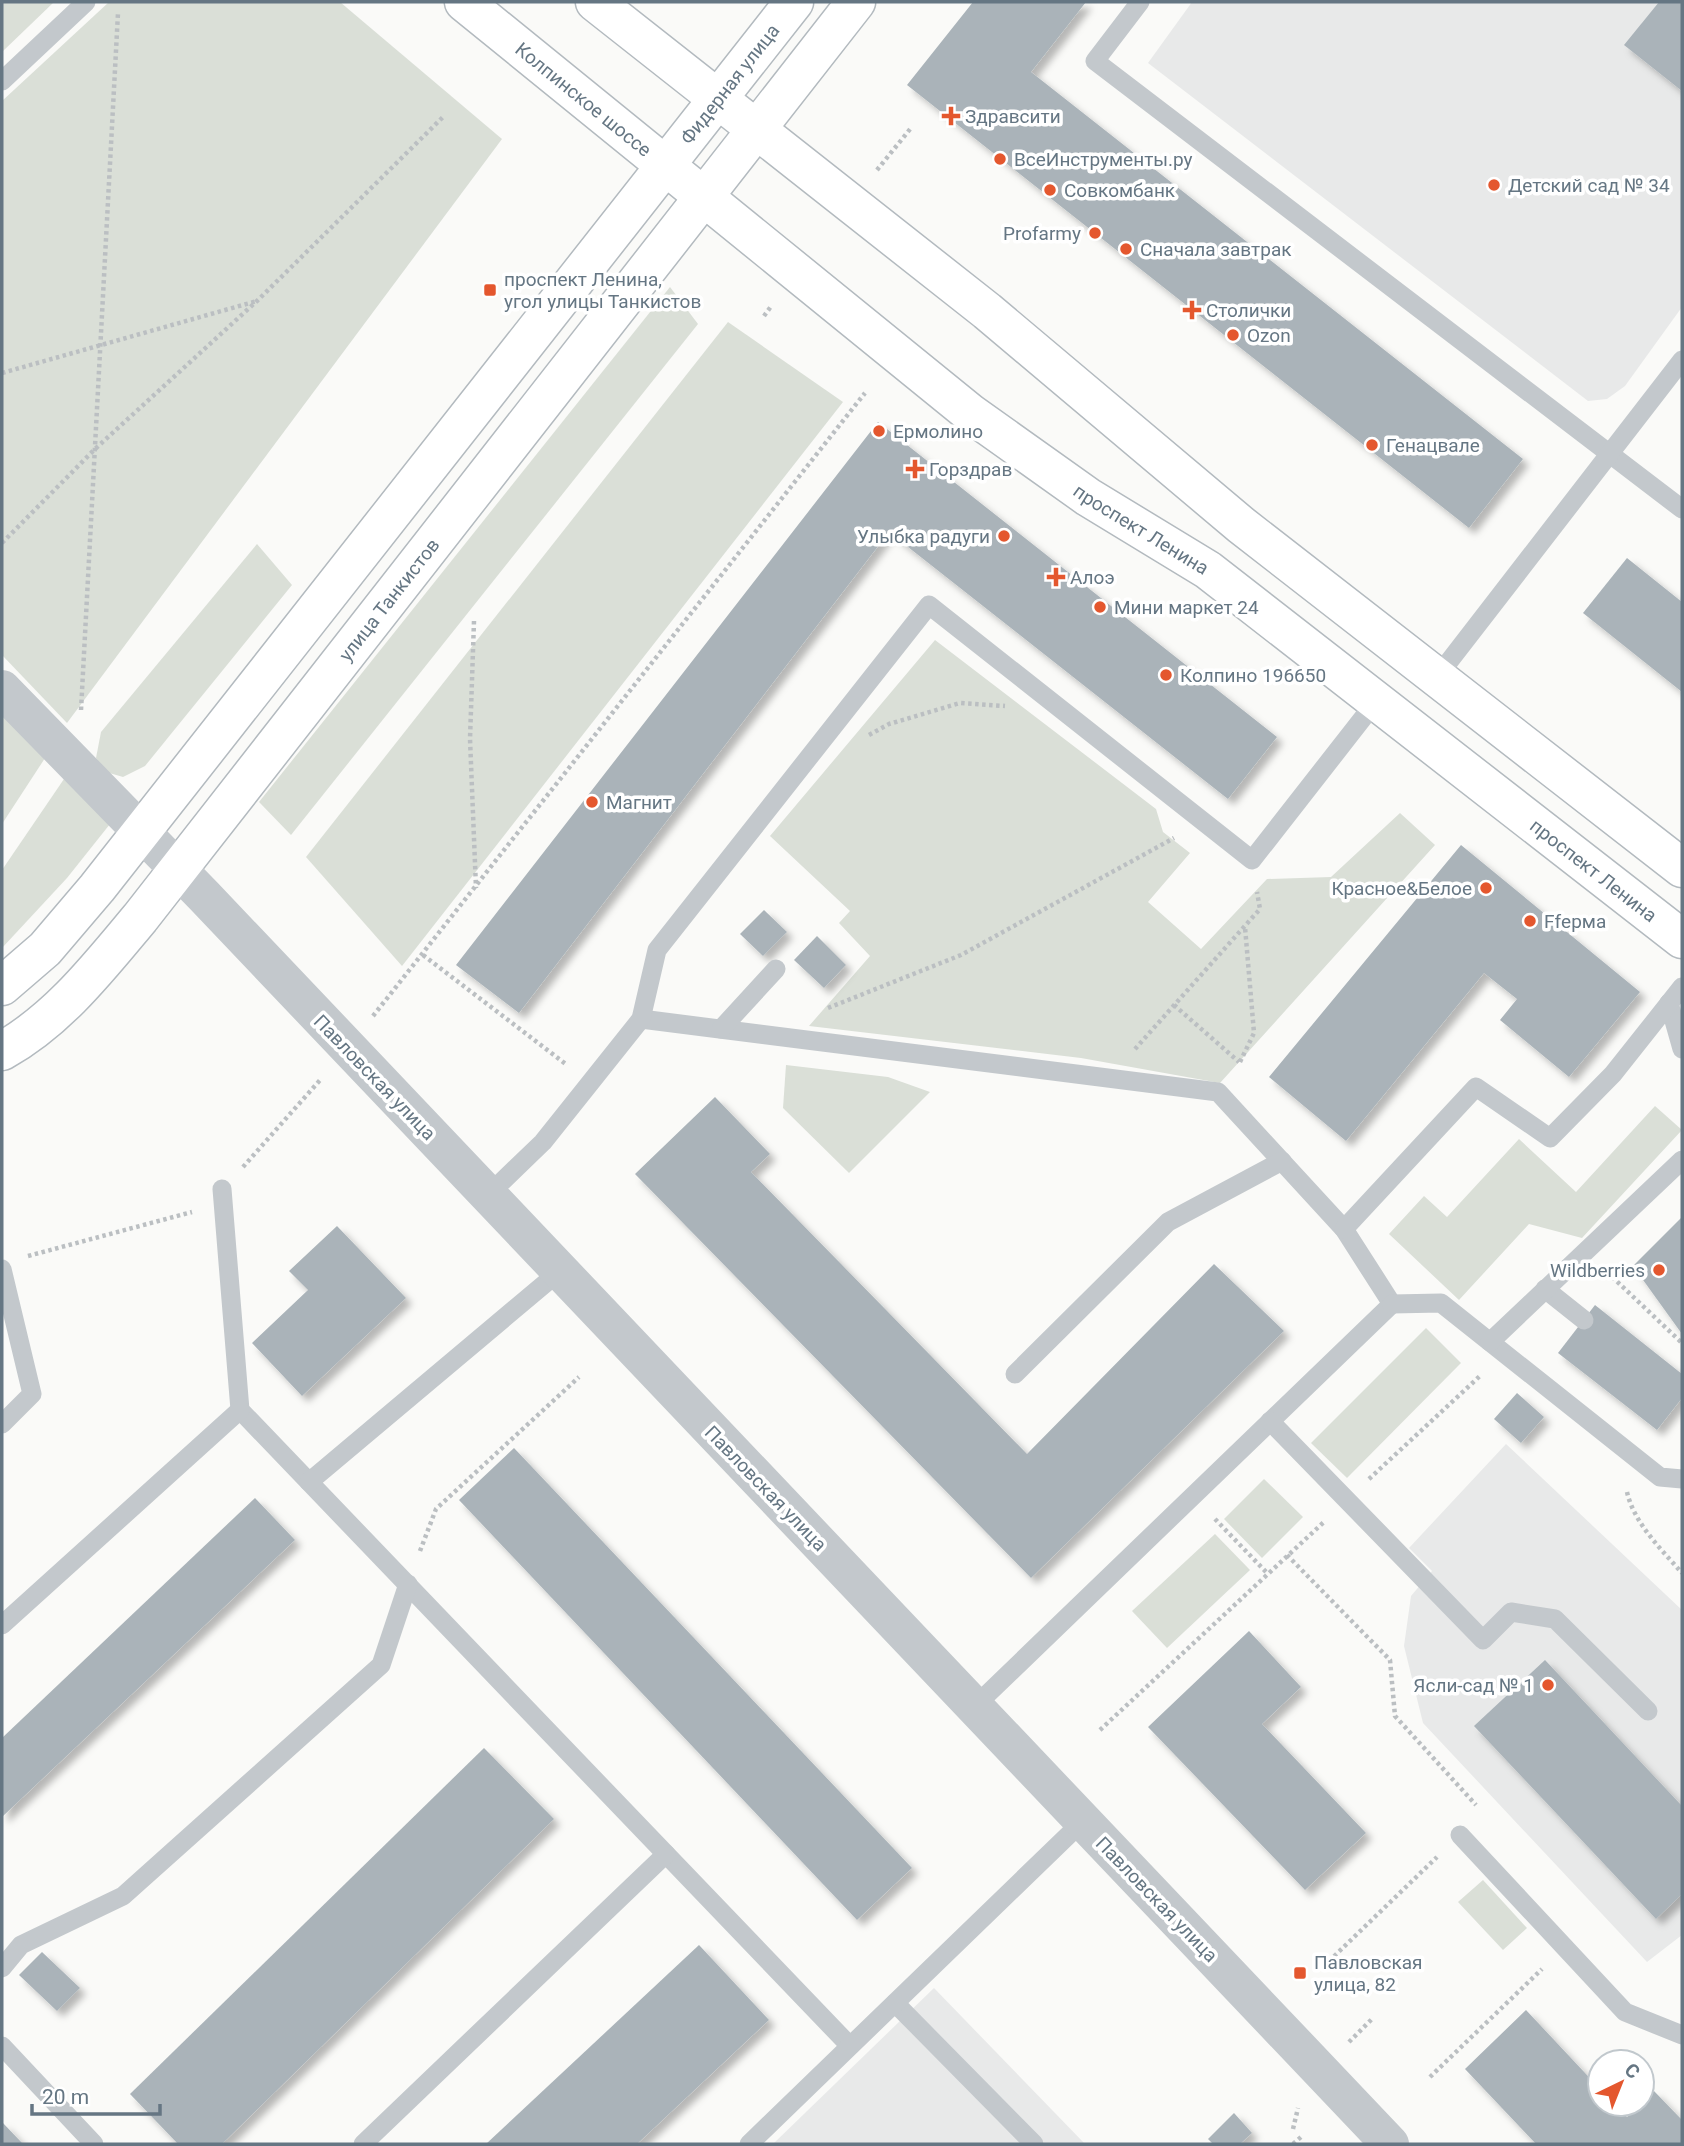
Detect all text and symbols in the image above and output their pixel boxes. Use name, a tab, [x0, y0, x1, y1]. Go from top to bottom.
street label: Фидерная улица	[676, 20, 784, 149]
street label: Колпинское шоссе	[511, 37, 656, 162]
place label: Здравсити	[965, 105, 1061, 128]
marker: Здравсити	[943, 108, 959, 124]
place label: ВсеИнструменты.ру	[1014, 148, 1193, 171]
marker: ВсеИнструменты.ру	[992, 151, 1008, 167]
place label: Детский сад № 34	[1508, 174, 1670, 197]
marker: Детский сад № 34	[1486, 177, 1502, 193]
place label: Совкомбанк	[1064, 179, 1176, 202]
marker: Совкомбанк	[1042, 182, 1058, 198]
place label: Profarmy	[1003, 222, 1081, 245]
marker: Profarmy	[1087, 225, 1103, 241]
place label: Сначала завтрак	[1140, 238, 1292, 261]
marker: Сначала завтрак	[1118, 241, 1134, 257]
place label: проспект Ленина, угол улицы Танкистов	[504, 268, 701, 313]
marker: проспект Ленина, угол улицы Танкистов	[482, 282, 498, 298]
place label: Столички	[1206, 299, 1291, 322]
marker: Столички	[1184, 302, 1200, 318]
place label: Ozon	[1247, 324, 1291, 347]
marker: Ozon	[1225, 327, 1241, 343]
place label: Ермолино	[893, 420, 983, 443]
marker: Ермолино	[871, 423, 887, 439]
place label: Генацвале	[1386, 434, 1480, 457]
marker: Генацвале	[1364, 437, 1380, 453]
place label: Горздрав	[929, 458, 1012, 481]
marker: Горздрав	[907, 461, 923, 477]
street label: проспект Ленина	[1069, 479, 1213, 580]
place label: Улыбка радуги	[857, 525, 990, 548]
marker: Улыбка радуги	[996, 528, 1012, 544]
street label: улица Танкистов	[334, 534, 444, 666]
place label: Алоэ	[1070, 566, 1115, 589]
marker: Алоэ	[1048, 569, 1064, 585]
place label: Мини маркет 24	[1114, 596, 1259, 619]
marker: Мини маркет 24	[1092, 599, 1108, 615]
place label: Колпино 196650	[1180, 664, 1326, 687]
marker: Колпино 196650	[1158, 667, 1174, 683]
place label: Магнит	[606, 791, 672, 814]
marker: Магнит	[584, 794, 600, 810]
street label: проспект Ленина	[1525, 814, 1661, 927]
place label: Красное&Белое	[1331, 877, 1472, 900]
marker: Красное&Белое	[1478, 880, 1494, 896]
place label: Ffерма	[1544, 910, 1606, 933]
marker: Ffерма	[1522, 913, 1538, 929]
street label: Павловская улица	[309, 1010, 440, 1145]
place label: Wildberries	[1550, 1259, 1645, 1282]
marker: Wildberries	[1651, 1262, 1667, 1278]
street label: Павловская улица	[700, 1421, 831, 1556]
place label: Ясли-сад № 1	[1413, 1674, 1534, 1697]
marker: Ясли-сад № 1	[1540, 1677, 1556, 1693]
street label: Павловская улица	[1091, 1832, 1222, 1967]
place label: Павловская улица, 82	[1314, 1951, 1422, 1996]
marker: Павловская улица, 82	[1292, 1965, 1308, 1981]
north arrow	[1586, 2048, 1656, 2118]
text: С	[1620, 2058, 1645, 2084]
scale bar	[32, 2072, 159, 2116]
text: 20 m	[42, 2085, 89, 2109]

